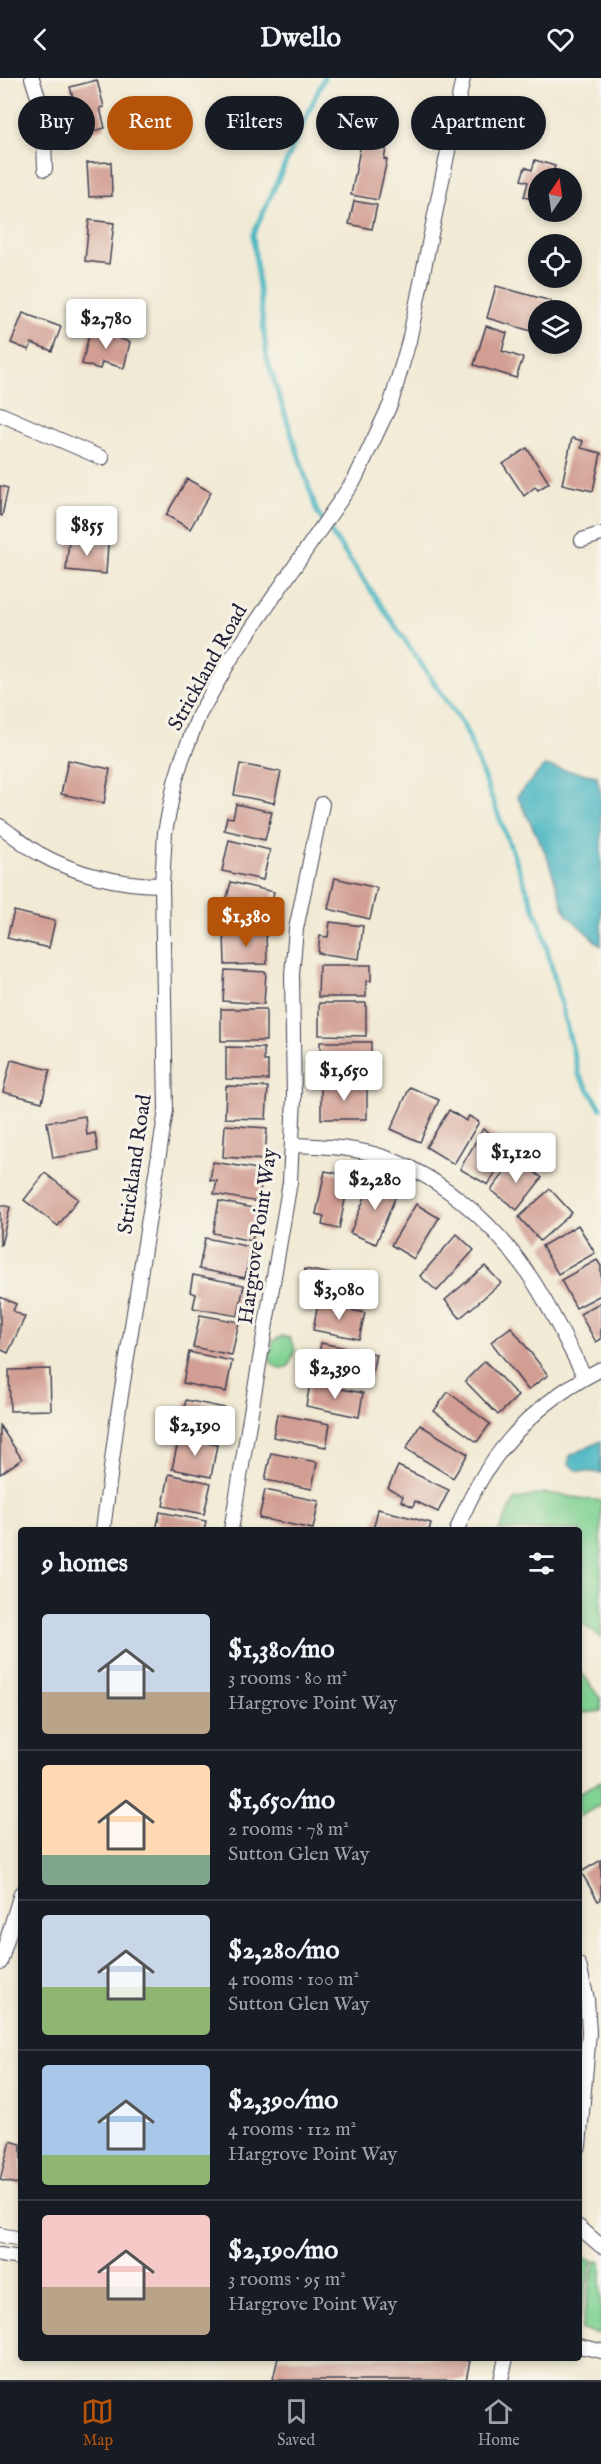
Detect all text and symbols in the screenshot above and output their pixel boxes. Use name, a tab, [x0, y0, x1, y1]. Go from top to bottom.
text: Dwello	[260, 22, 341, 56]
icon: back	[24, 23, 57, 56]
icon: heart	[544, 23, 577, 56]
chip: Buy	[18, 96, 95, 150]
chip: Rent	[107, 96, 193, 150]
chip: Filters	[205, 96, 304, 150]
chip: New	[316, 96, 399, 150]
chip: Apartment	[411, 96, 546, 150]
north arrow	[528, 168, 582, 222]
map controls	[528, 168, 582, 354]
button: locate	[528, 234, 582, 288]
pin: $2,780	[57, 299, 155, 350]
button: layers	[528, 300, 582, 354]
text: $2,780	[80, 306, 132, 331]
pin: $855	[51, 506, 123, 557]
text: $855	[70, 513, 104, 538]
street label: Strickland Road	[162, 599, 255, 736]
pin: $1,380	[197, 897, 295, 948]
text: $1,380	[222, 904, 270, 929]
pin: $1,650	[295, 1051, 393, 1102]
text: $1,650	[319, 1058, 369, 1083]
street label: Strickland Road	[112, 1092, 159, 1236]
pin: $1,120	[467, 1133, 565, 1184]
text: $1,120	[491, 1140, 541, 1165]
street label: Hargrove Point Way	[233, 1146, 284, 1326]
pin: $2,280	[326, 1160, 424, 1211]
text: $2,280	[349, 1167, 401, 1192]
pin: $3,080	[290, 1270, 388, 1321]
text: $3,080	[313, 1277, 365, 1302]
pin: $2,390	[286, 1349, 384, 1400]
text: $2,390	[309, 1356, 361, 1381]
pin: $2,190	[146, 1406, 244, 1457]
text: $2,190	[169, 1413, 221, 1438]
text: 9 homes	[42, 1547, 128, 1580]
icon: filters	[525, 1547, 558, 1580]
text: $1,380/mo	[228, 1633, 335, 1666]
icon: home	[90, 1638, 162, 1710]
text: 3 rooms · 80 m²	[228, 1666, 347, 1691]
text: Hargrove Point Way	[228, 1691, 397, 1716]
text: $1,650/mo	[228, 1784, 335, 1817]
icon: home	[90, 1789, 162, 1861]
text: 2 rooms · 78 m²	[228, 1817, 349, 1842]
text: Sutton Glen Way	[228, 1842, 370, 1867]
text: $2,280/mo	[228, 1934, 340, 1967]
icon: home	[90, 1939, 162, 2011]
text: 4 rooms · 100 m²	[228, 1967, 359, 1992]
text: Sutton Glen Way	[228, 1992, 370, 2017]
text: $2,390/mo	[228, 2084, 338, 2117]
icon: home	[90, 2089, 162, 2161]
text: 4 rooms · 112 m²	[228, 2117, 356, 2142]
text: Hargrove Point Way	[228, 2142, 397, 2167]
text: $2,190/mo	[228, 2234, 338, 2267]
icon: home	[90, 2239, 162, 2311]
text: 3 rooms · 95 m²	[228, 2267, 346, 2292]
text: Hargrove Point Way	[228, 2292, 397, 2317]
tab: Map	[81, 2395, 114, 2451]
tab: Saved	[277, 2395, 315, 2451]
tab: Home	[478, 2395, 520, 2451]

